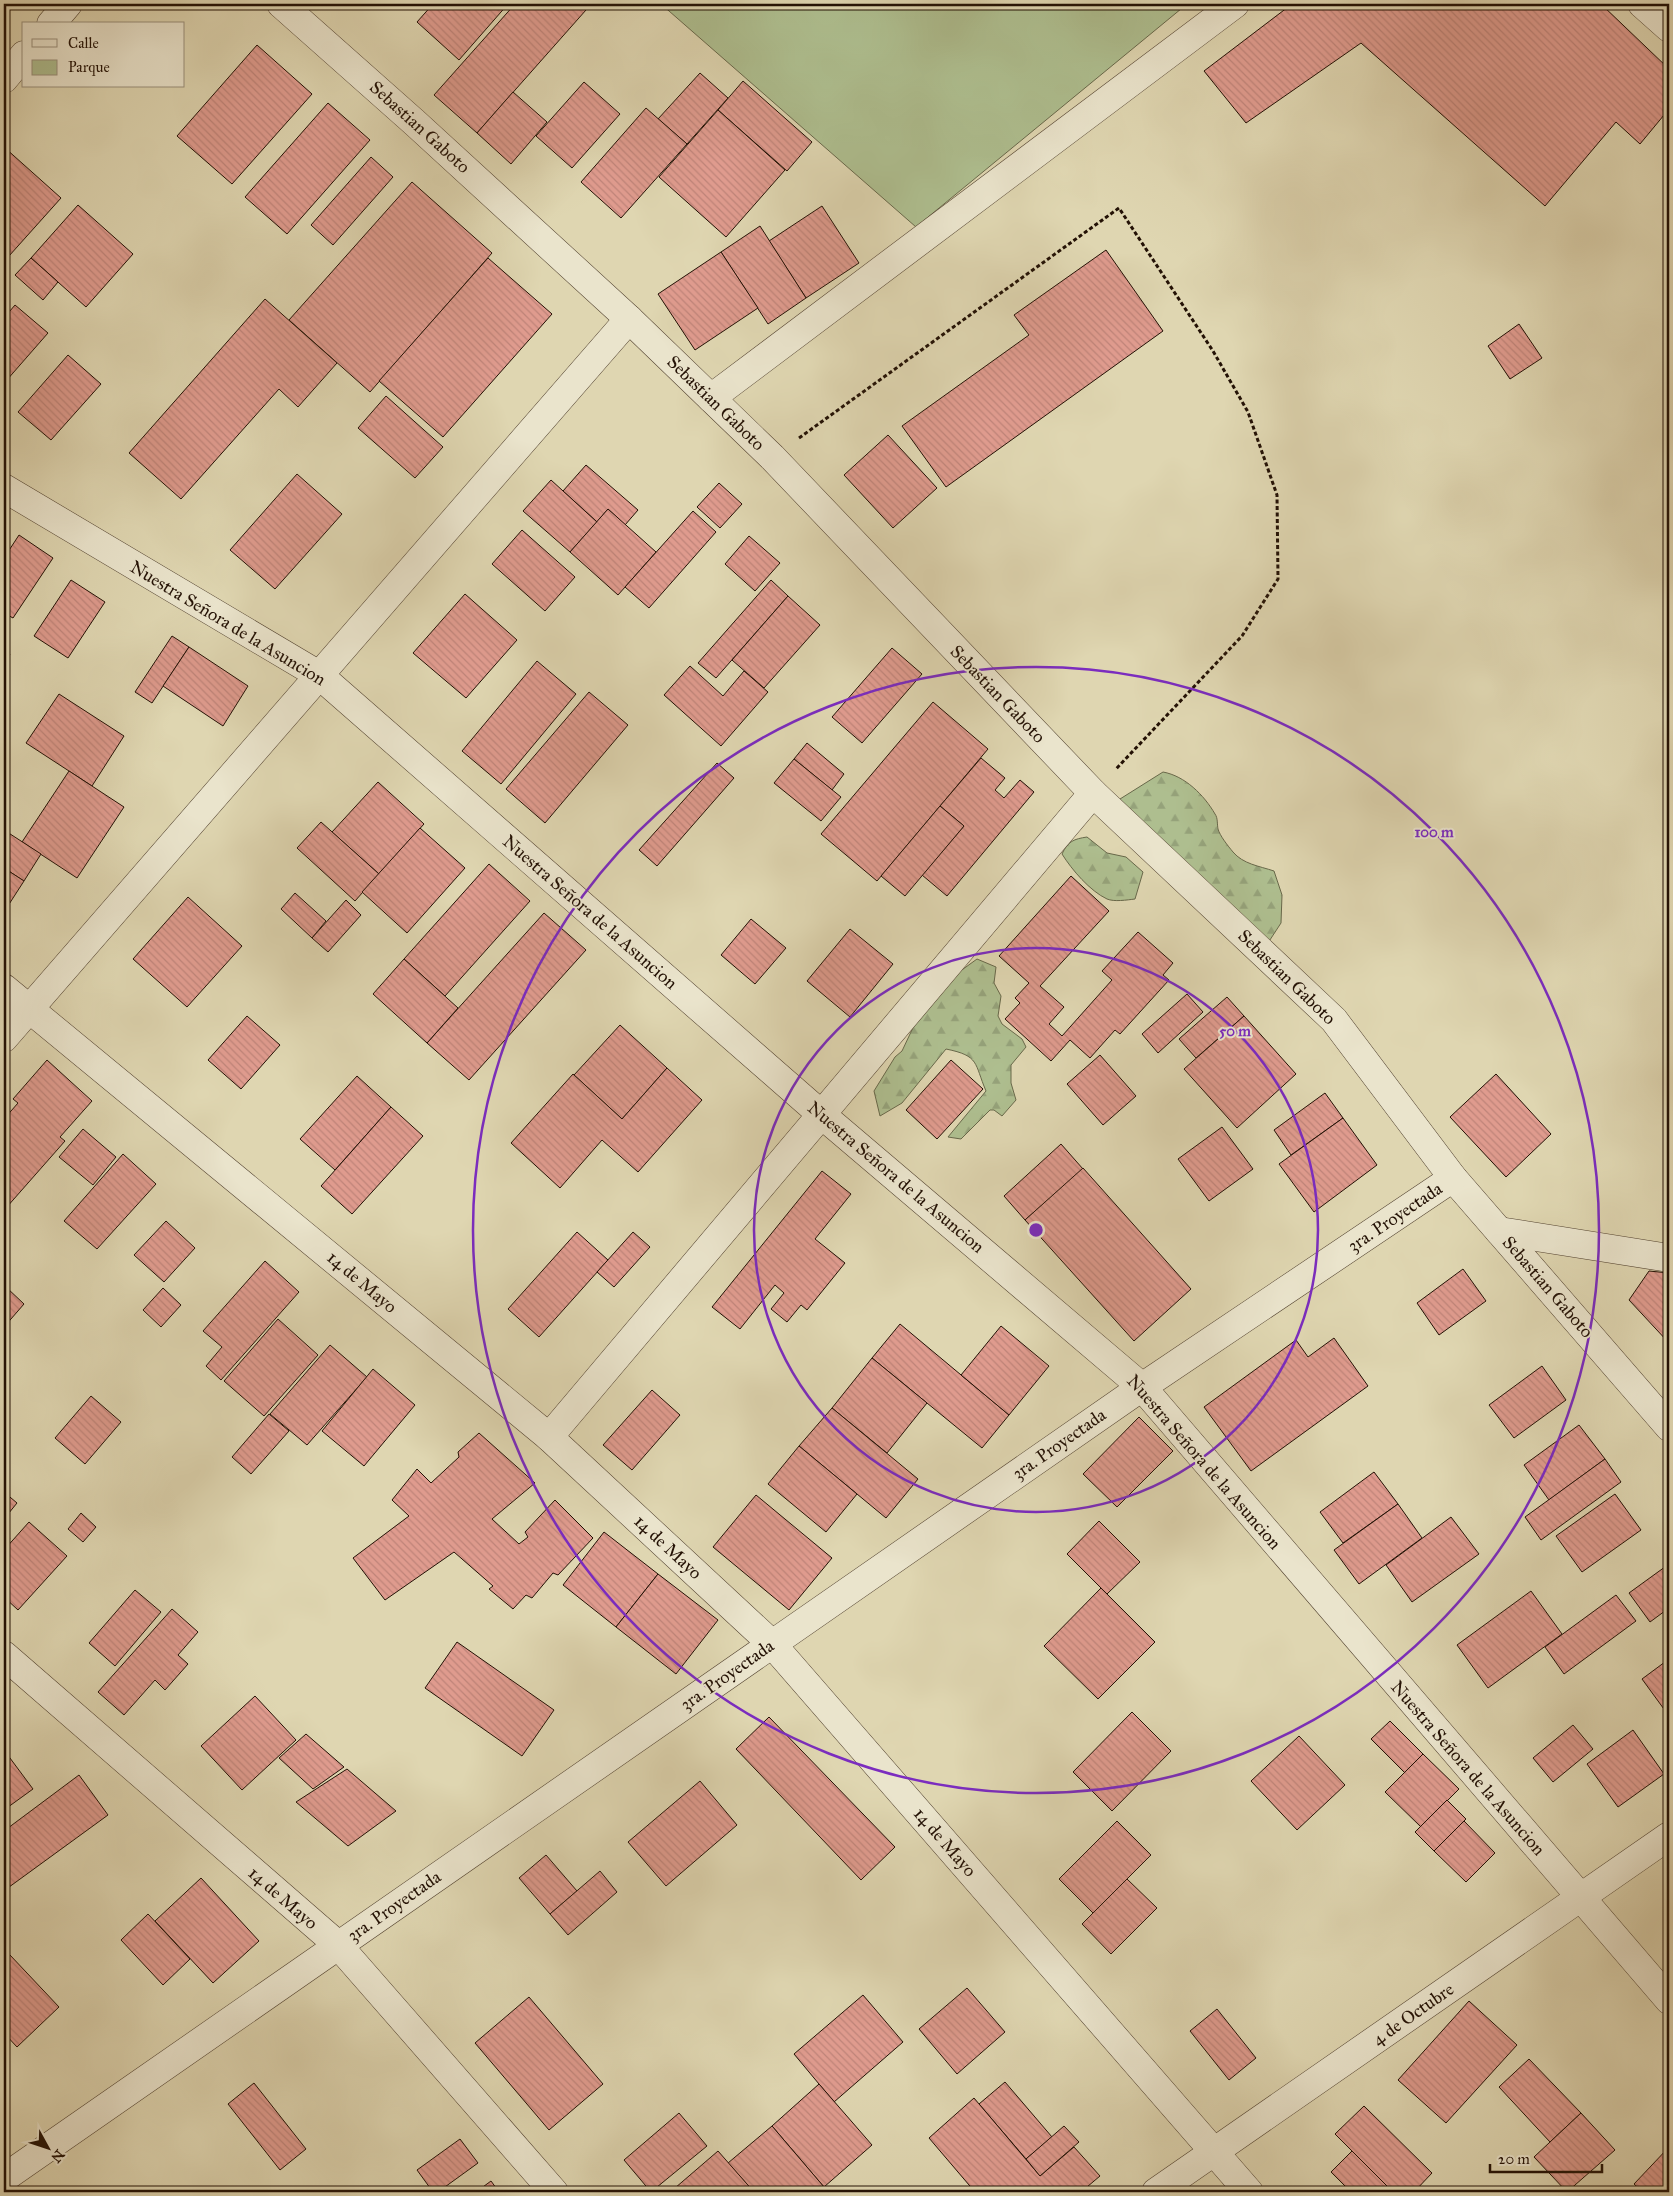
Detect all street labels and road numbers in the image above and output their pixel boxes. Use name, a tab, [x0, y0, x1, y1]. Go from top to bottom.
street label: Sebastian Gaboto	[365, 76, 475, 178]
street label: Sebastian Gaboto	[662, 351, 770, 455]
street label: Nuestra Señora de la Asuncion	[126, 556, 330, 690]
street label: Sebastian Gaboto	[946, 640, 1050, 748]
street label: Nuestra Señora de la Asuncion	[498, 830, 682, 994]
street label: Sebastian Gaboto	[1233, 925, 1341, 1029]
street label: Nuestra Señora de la Asuncion	[803, 1096, 989, 1258]
street label: 3ra. Proyectada	[1344, 1177, 1447, 1257]
street label: Sebastian Gaboto	[1498, 1232, 1598, 1342]
street label: 14 de Mayo	[322, 1246, 402, 1318]
street label: Nuestra Señora de la Asuncion	[1122, 1370, 1286, 1554]
street label: 3ra. Proyectada	[1008, 1403, 1110, 1484]
street label: 14 de Mayo	[629, 1510, 707, 1584]
street label: 3ra. Proyectada	[676, 1634, 778, 1715]
street label: Nuestra Señora de la Asuncion	[1386, 1676, 1550, 1860]
street label: 14 de Mayo	[909, 1803, 981, 1881]
street label: 14 de Mayo	[244, 1862, 322, 1934]
street label: 3ra. Proyectada	[343, 1865, 445, 1946]
street label: 4 de Octubre	[1368, 1978, 1458, 2050]

